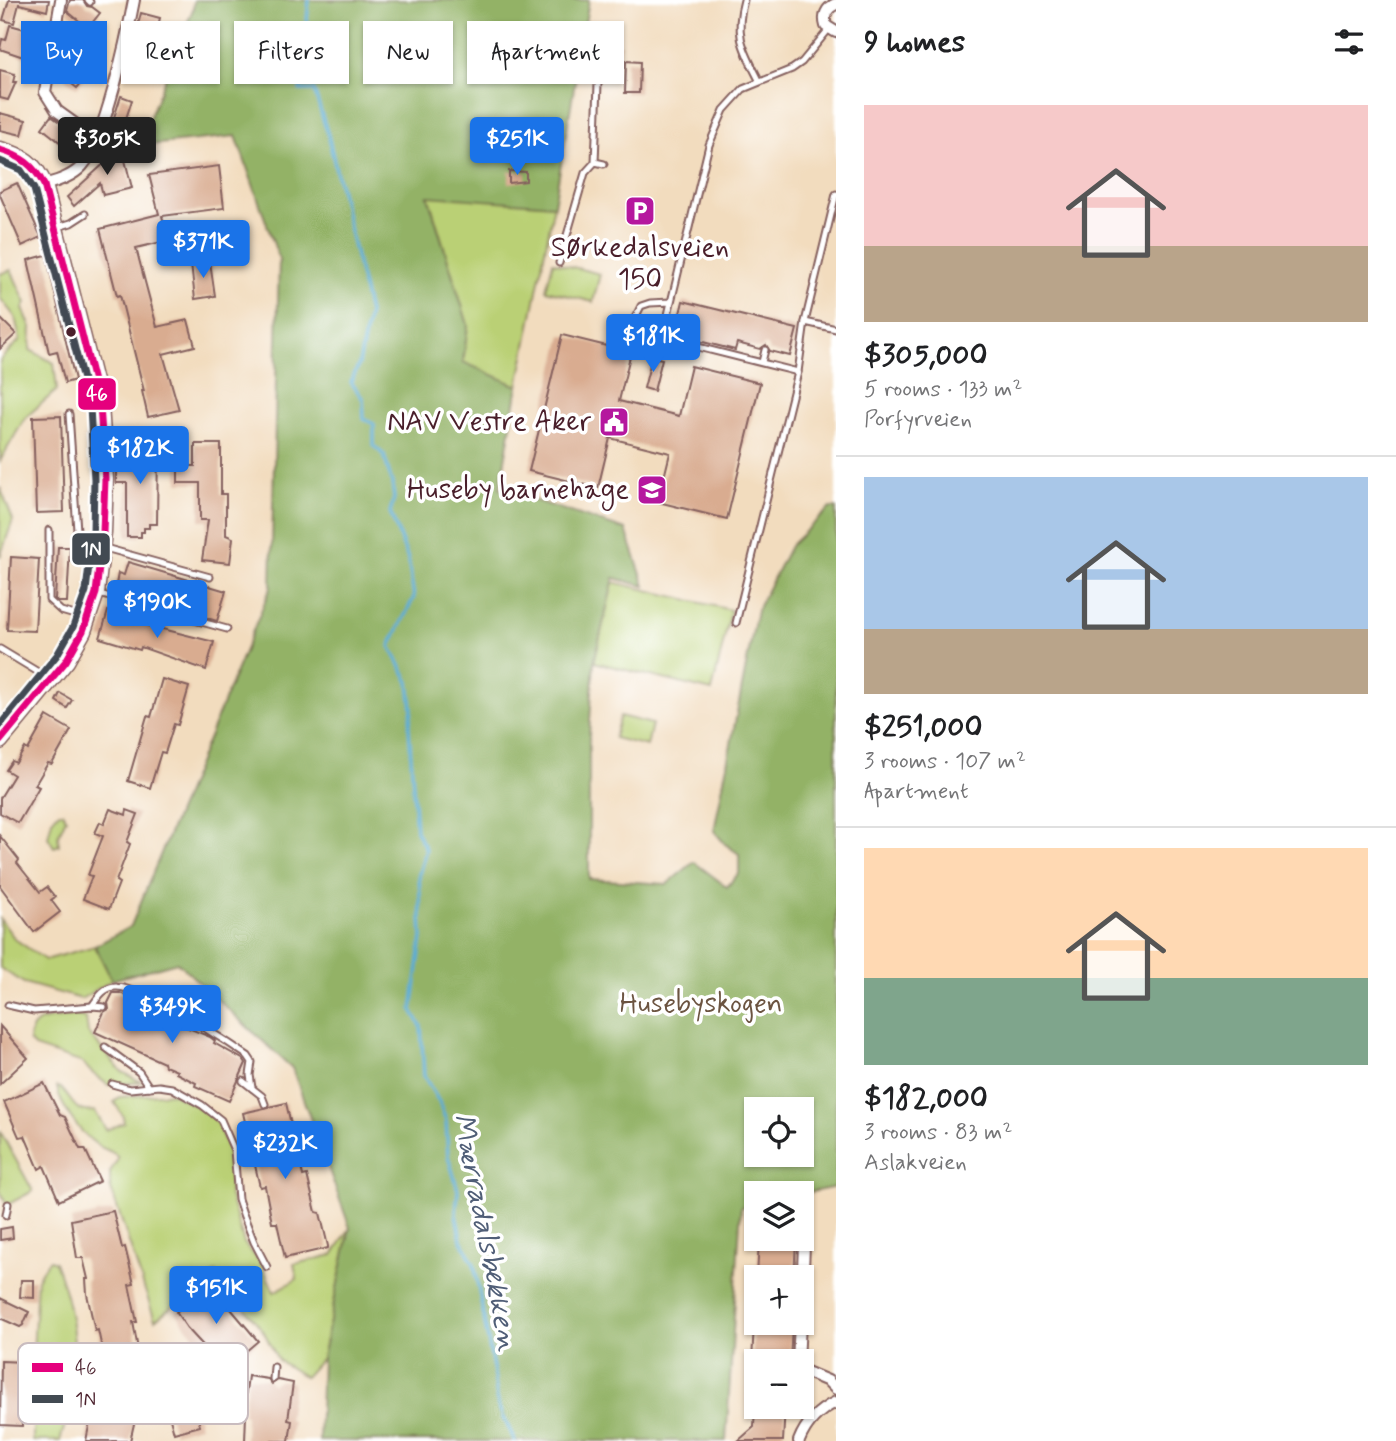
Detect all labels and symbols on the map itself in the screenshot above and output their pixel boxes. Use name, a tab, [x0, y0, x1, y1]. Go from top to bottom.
pin: $305K	[58, 118, 156, 177]
pin: $251K	[468, 118, 566, 177]
parking icon: Sørkedalsveien 150	[623, 194, 657, 228]
pin: $371K	[154, 220, 252, 280]
place label: Sørkedalsveien 150	[551, 230, 729, 299]
pin: $181K	[604, 314, 702, 374]
unlabelled marker	[64, 325, 78, 339]
line badge: 46	[77, 377, 117, 411]
text: 46	[86, 382, 108, 407]
place label: NAV Vestre Aker	[387, 404, 591, 441]
public building icon: NAV Vestre Aker	[597, 405, 631, 439]
pin: $182K	[91, 426, 189, 486]
place label: Huseby barnehage	[407, 472, 629, 511]
school or university icon: Huseby barnehage	[635, 473, 669, 507]
line badge: 1N	[71, 532, 111, 566]
text: 1N	[80, 538, 102, 563]
pin: $190K	[108, 580, 206, 640]
pin: $349K	[123, 986, 221, 1045]
park label: Husebyskogen	[619, 986, 783, 1023]
water label: Mærradalsbekken	[443, 1110, 527, 1355]
pin: $232K	[236, 1122, 334, 1181]
pin: $151K	[167, 1266, 265, 1326]
legend	[18, 1343, 248, 1424]
text: 46	[75, 1356, 97, 1381]
text: 1N	[75, 1388, 96, 1413]

